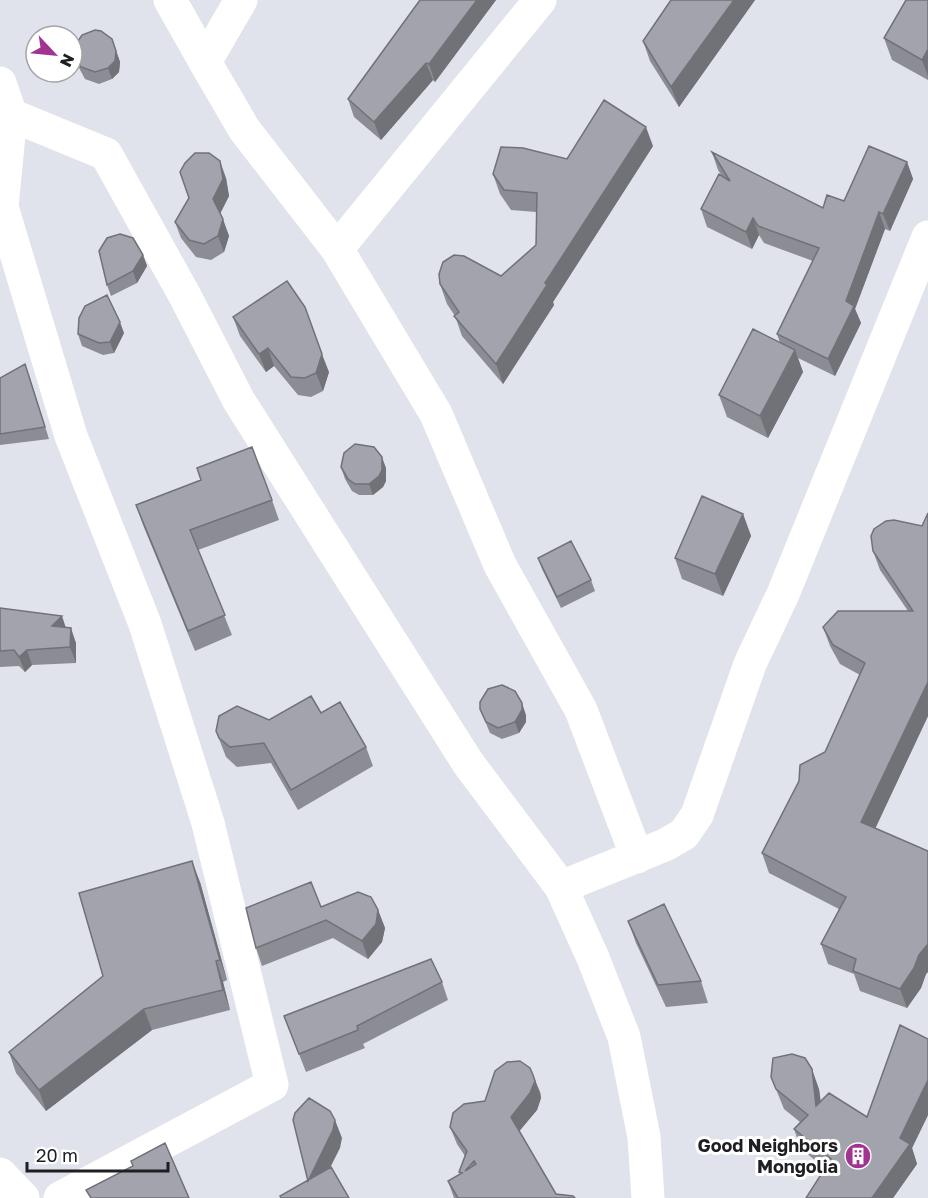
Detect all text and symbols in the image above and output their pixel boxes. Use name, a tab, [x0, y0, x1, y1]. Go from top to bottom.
north arrow	[24, 24, 84, 84]
text: N	[56, 51, 79, 70]
place label: Good Neighbors Mongolia	[697, 1134, 838, 1177]
scale bar	[27, 1135, 168, 1173]
building icon: Good Neighbors Mongolia	[843, 1141, 873, 1171]
text: 20 m	[36, 1144, 78, 1166]

